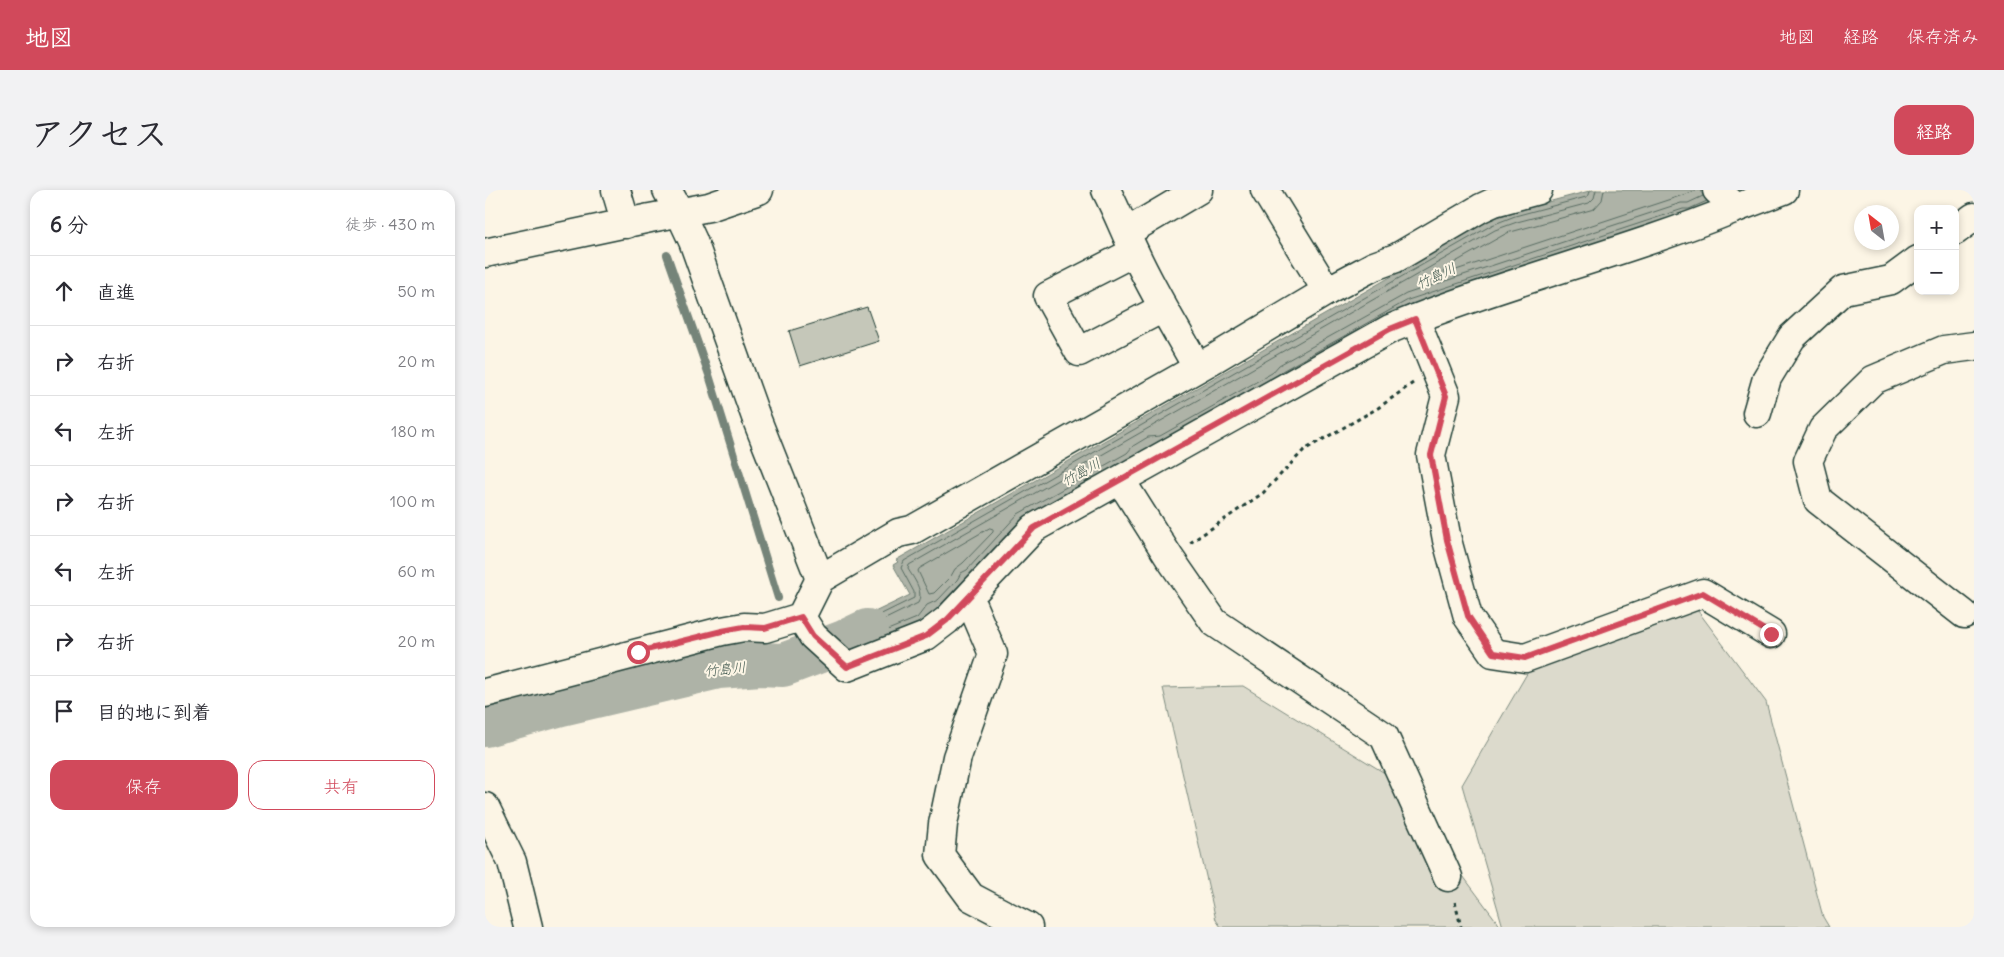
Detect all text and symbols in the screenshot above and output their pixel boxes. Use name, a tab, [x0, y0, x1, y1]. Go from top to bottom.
text: 地図	[25, 22, 73, 52]
text: 地図	[1779, 25, 1815, 48]
text: 経路	[1843, 25, 1879, 48]
text: 保存済み	[1907, 25, 1979, 48]
button: 経路	[1894, 105, 1974, 155]
text: アクセス	[30, 111, 168, 155]
north arrow	[1854, 205, 1899, 250]
map controls	[1914, 205, 1959, 295]
button: +	[1914, 205, 1959, 250]
text: 6 分	[50, 211, 88, 238]
text: 徒歩 · 430 m	[345, 214, 435, 234]
button: −	[1914, 250, 1959, 295]
water label: 竹島川	[1413, 259, 1459, 293]
icon: ahead	[50, 277, 78, 305]
text: 直進	[97, 280, 135, 304]
text: 50 m	[397, 281, 435, 301]
icon: right	[50, 347, 78, 375]
text: 右折	[97, 350, 135, 374]
text: 20 m	[398, 351, 435, 371]
icon: left	[50, 417, 78, 445]
text: 左折	[97, 420, 135, 444]
text: 180 m	[391, 421, 435, 441]
water label: 竹島川	[1058, 454, 1104, 490]
icon: right	[50, 487, 78, 515]
text: 右折	[97, 490, 135, 514]
text: 100 m	[390, 491, 435, 511]
icon: left	[50, 557, 78, 585]
text: 左折	[97, 560, 135, 584]
text: 60 m	[397, 561, 435, 581]
route end	[1760, 623, 1783, 646]
icon: right	[50, 627, 78, 655]
text: 右折	[97, 630, 135, 654]
text: 20 m	[398, 631, 435, 651]
route start	[627, 641, 650, 664]
water label: 竹島川	[703, 658, 747, 680]
icon: arrive	[50, 697, 78, 725]
text: 目的地に到着	[97, 700, 211, 724]
button: 保存	[50, 760, 238, 810]
button: 共有	[248, 760, 435, 810]

